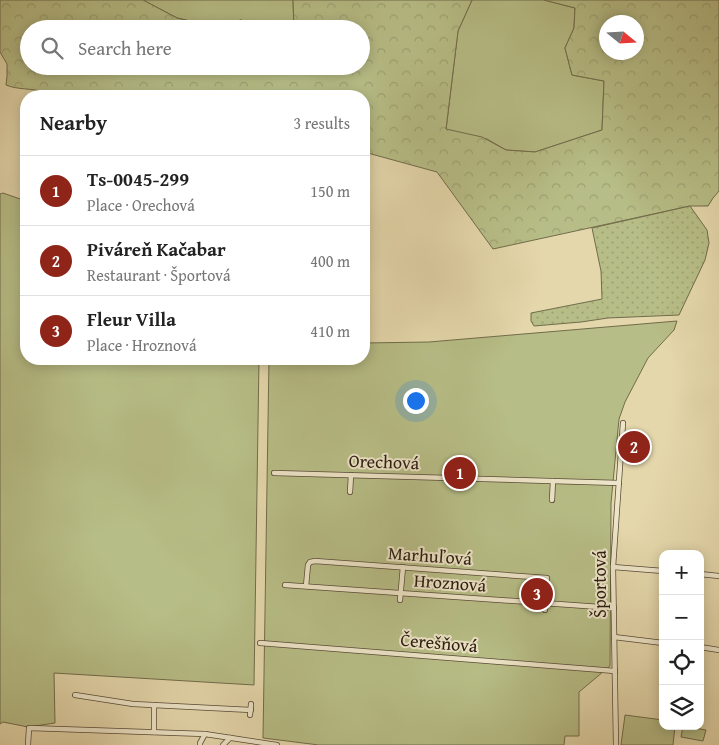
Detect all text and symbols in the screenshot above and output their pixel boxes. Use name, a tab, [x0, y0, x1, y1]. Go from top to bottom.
north arrow	[599, 15, 644, 60]
search box	[20, 20, 370, 75]
icon: search	[38, 34, 66, 62]
text: Search here	[78, 34, 172, 62]
text: Nearby	[40, 107, 107, 138]
text: 3 results	[293, 111, 350, 135]
text: Ts-0045-299	[87, 165, 189, 193]
text: 1	[52, 179, 60, 203]
text: 150 m	[310, 179, 350, 203]
text: Place · Orechová	[87, 193, 195, 217]
text: Piváreň Kačabar	[87, 235, 226, 263]
text: 2	[52, 249, 60, 273]
text: 400 m	[310, 249, 350, 273]
text: Restaurant · Športová	[87, 263, 231, 287]
text: Fleur Villa	[87, 305, 176, 333]
text: 3	[52, 319, 60, 343]
text: 410 m	[310, 319, 350, 343]
text: Place · Hroznová	[87, 333, 196, 357]
your location	[403, 388, 429, 414]
pin: 2	[618, 428, 650, 466]
street label: Orechová	[348, 447, 420, 476]
pin: 1	[444, 454, 476, 492]
street label: Marhuľová	[387, 539, 473, 572]
street label: Športová	[586, 550, 613, 618]
map controls	[659, 550, 704, 730]
button: +	[659, 550, 704, 595]
street label: Hroznová	[413, 567, 488, 599]
pin: 3	[521, 575, 553, 613]
button: −	[659, 595, 704, 640]
street label: Čerešňová	[399, 626, 479, 659]
button: locate	[659, 640, 704, 685]
button: layers	[659, 685, 704, 730]

